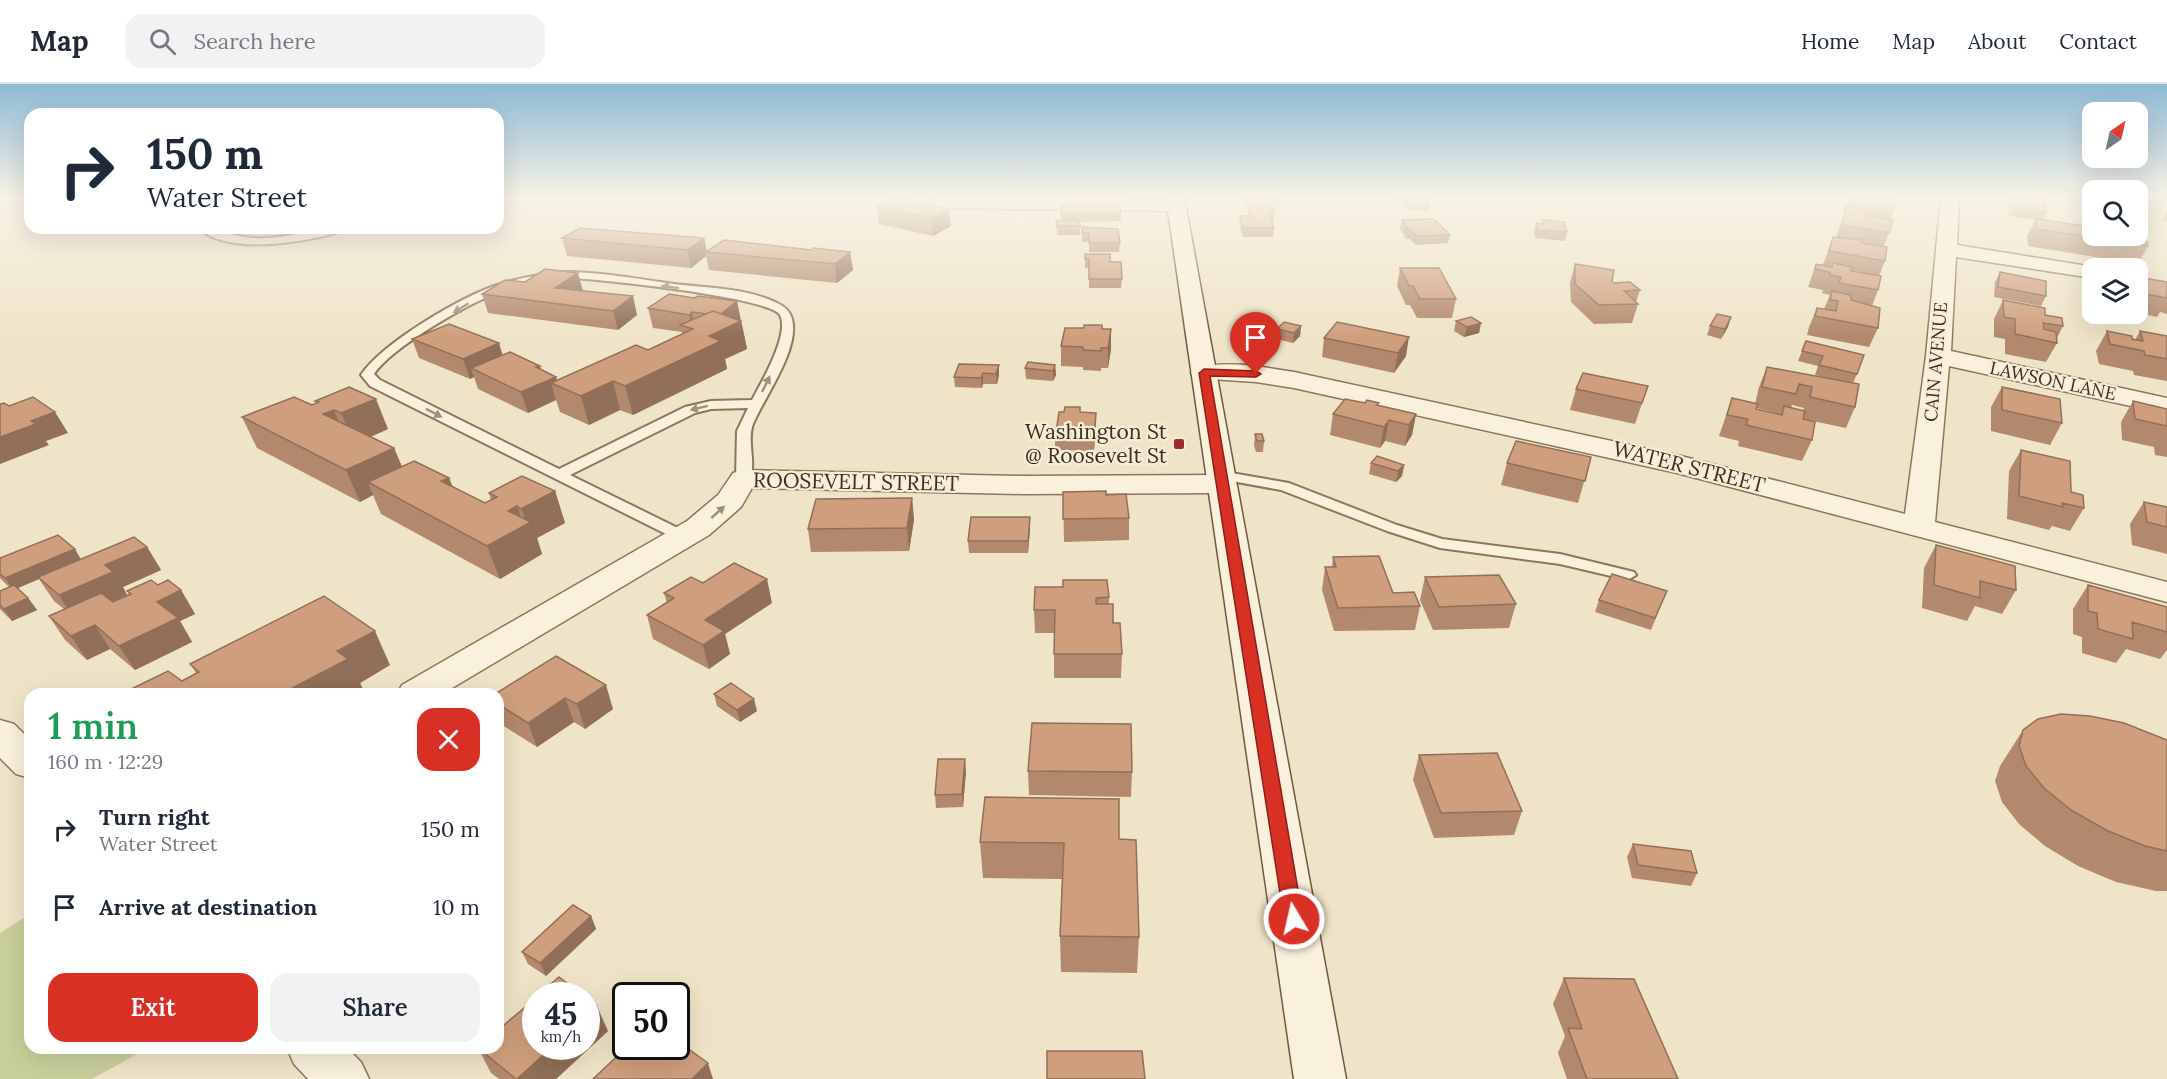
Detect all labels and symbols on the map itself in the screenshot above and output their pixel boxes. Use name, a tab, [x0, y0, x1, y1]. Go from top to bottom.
north arrow	[2082, 102, 2148, 168]
one-way arrow	[660, 282, 679, 292]
street label: CAIN AVENUE	[1919, 301, 1952, 423]
one-way arrow	[453, 303, 469, 314]
pin	[1230, 312, 1281, 374]
street label: LAWSON LANE	[1988, 356, 2118, 405]
one-way arrow	[761, 375, 771, 393]
one-way arrow	[690, 404, 708, 413]
one-way arrow	[426, 408, 443, 418]
place label: Washington St @ Roosevelt St	[1025, 418, 1168, 469]
street label: WATER STREET	[1610, 435, 1768, 498]
marker: Washington St @ Roosevelt St	[1172, 437, 1186, 451]
street label: ROOSEVELT STREET	[753, 466, 959, 497]
one-way arrow	[710, 506, 725, 519]
position arrow	[1262, 887, 1326, 951]
speed limit sign: 50	[612, 982, 690, 1060]

